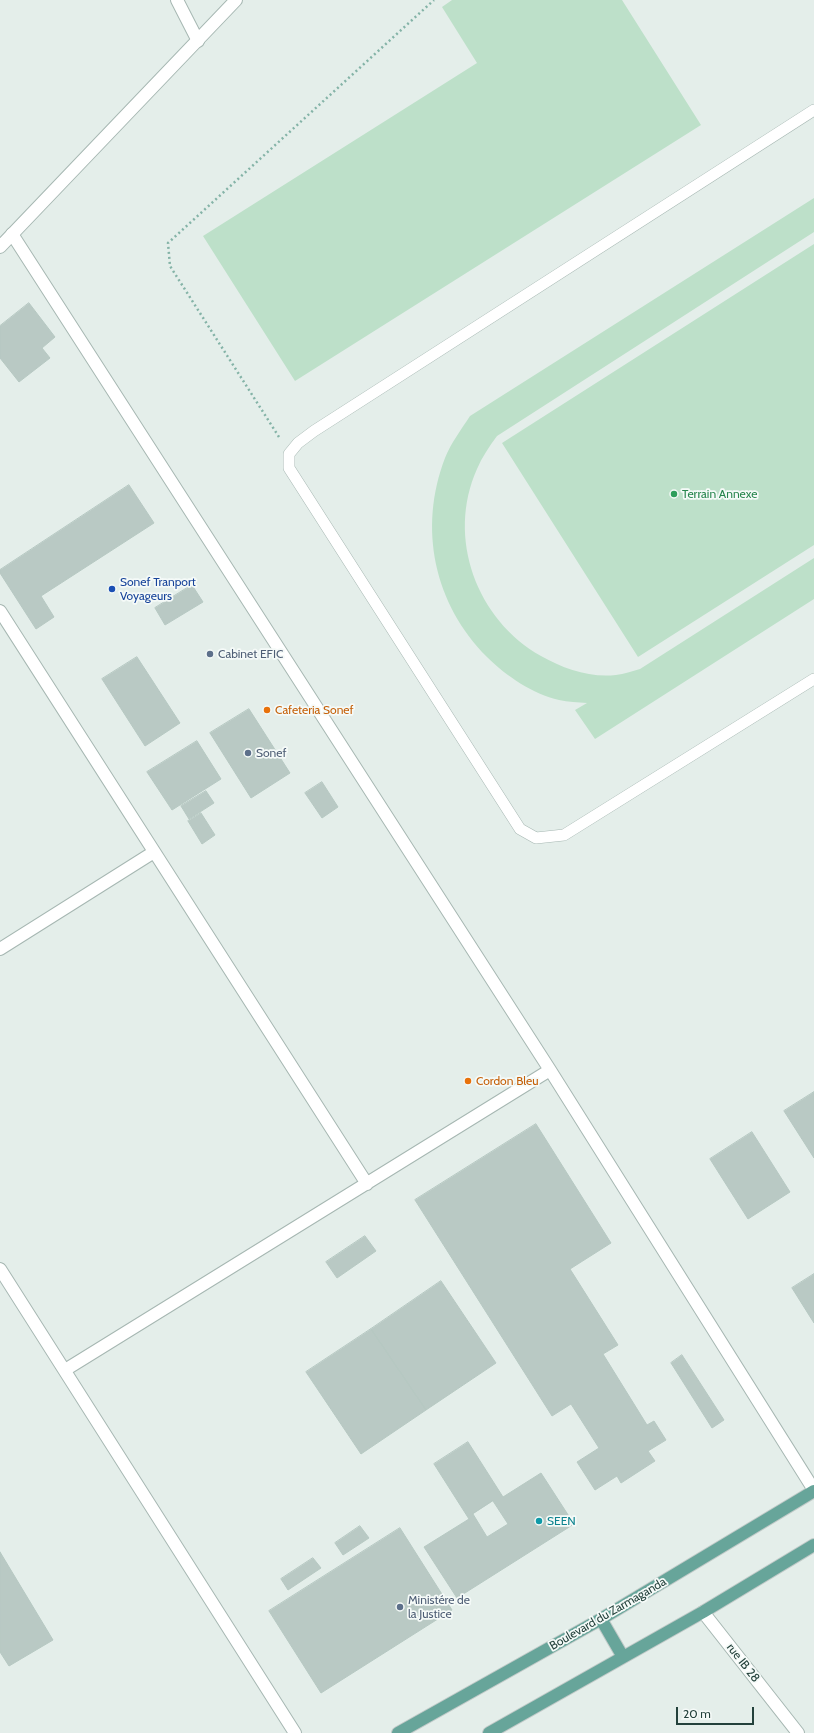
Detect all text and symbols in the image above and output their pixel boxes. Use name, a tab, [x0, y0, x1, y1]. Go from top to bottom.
place label: Terrain Annexe	[682, 487, 757, 501]
marker: Terrain Annexe	[669, 489, 679, 499]
place label: Sonef Tranport Voyageurs	[120, 575, 196, 603]
marker: Sonef Tranport Voyageurs	[107, 584, 117, 594]
place label: Cabinet EFIC	[218, 647, 283, 661]
marker: Cabinet EFIC	[205, 649, 215, 659]
place label: Cafeteria Sonef	[275, 703, 353, 717]
marker: Cafeteria Sonef	[262, 705, 272, 715]
place label: Sonef	[256, 746, 286, 760]
marker: Sonef	[243, 748, 253, 758]
place label: Cordon Bleu	[476, 1074, 538, 1088]
marker: Cordon Bleu	[463, 1076, 473, 1086]
place label: SEEN	[547, 1514, 576, 1528]
marker: SEEN	[534, 1516, 544, 1526]
street label: Boulevard du Zarmaganda	[547, 1575, 669, 1653]
place label: Ministére de la Justice	[408, 1593, 470, 1621]
marker: Ministére de la Justice	[395, 1602, 405, 1612]
street label: rue IB 28	[723, 1641, 763, 1685]
scale bar	[678, 1699, 756, 1725]
text: 20 m	[683, 1706, 711, 1721]

